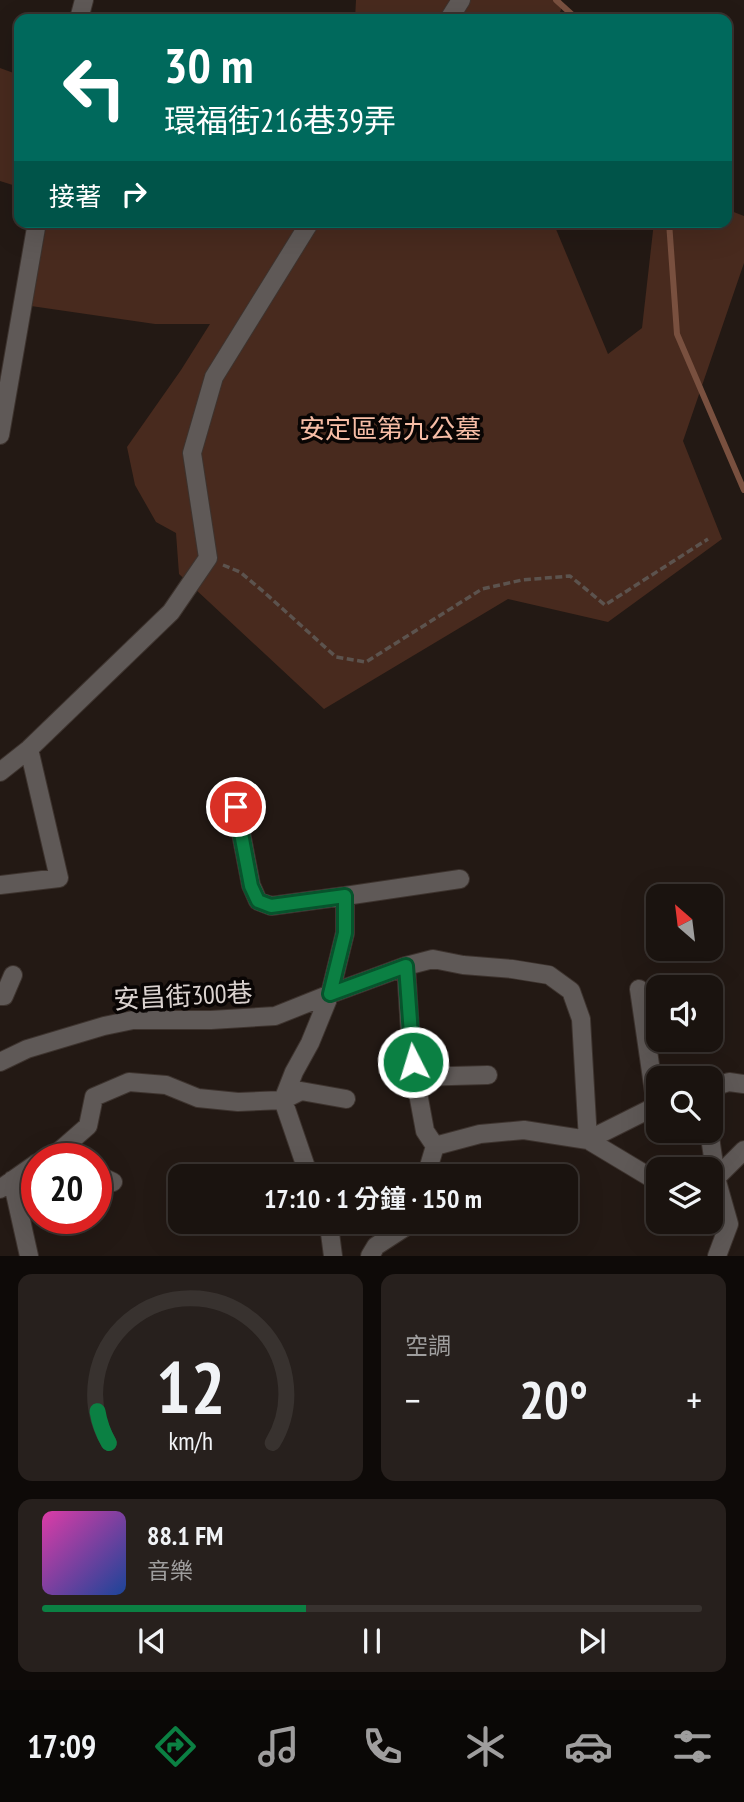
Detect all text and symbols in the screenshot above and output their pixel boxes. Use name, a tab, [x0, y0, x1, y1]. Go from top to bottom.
text: 30 m	[164, 33, 253, 97]
icon: left	[49, 42, 140, 133]
text: 環福街216巷39弄	[164, 99, 396, 141]
icon: right	[115, 175, 153, 213]
text: 接著	[49, 180, 101, 213]
park label: 安定區第九公墓	[299, 412, 481, 445]
pin	[206, 777, 266, 837]
icon: arrive	[217, 788, 255, 826]
north arrow	[646, 884, 723, 961]
map controls	[646, 884, 723, 1234]
street label: 安昌街300巷	[113, 975, 253, 1016]
button: sound	[646, 975, 723, 1052]
position arrow	[376, 1025, 450, 1099]
button: search	[646, 1066, 723, 1143]
speed limit sign: 20	[21, 1143, 112, 1234]
button: layers	[646, 1157, 723, 1234]
text: 17:10 · 1 分鐘 · 150 m	[264, 1182, 482, 1215]
text: 空調	[405, 1331, 451, 1360]
text: 12	[156, 1340, 225, 1434]
text: 20°	[519, 1366, 588, 1433]
text: −	[405, 1375, 421, 1424]
text: +	[686, 1375, 702, 1424]
text: km/h	[168, 1425, 213, 1457]
text: 88.1 FM	[147, 1519, 223, 1552]
text: 音樂	[147, 1556, 193, 1585]
icon: previous	[133, 1622, 171, 1660]
icon: pause	[353, 1622, 391, 1660]
icon: next	[573, 1622, 611, 1660]
icon: directions	[151, 1722, 200, 1771]
icon: music	[254, 1722, 303, 1771]
icon: phone	[358, 1722, 407, 1771]
icon: climate	[461, 1722, 510, 1771]
icon: car	[564, 1722, 613, 1771]
icon: filters	[668, 1722, 717, 1771]
text: 17:09	[27, 1725, 96, 1767]

